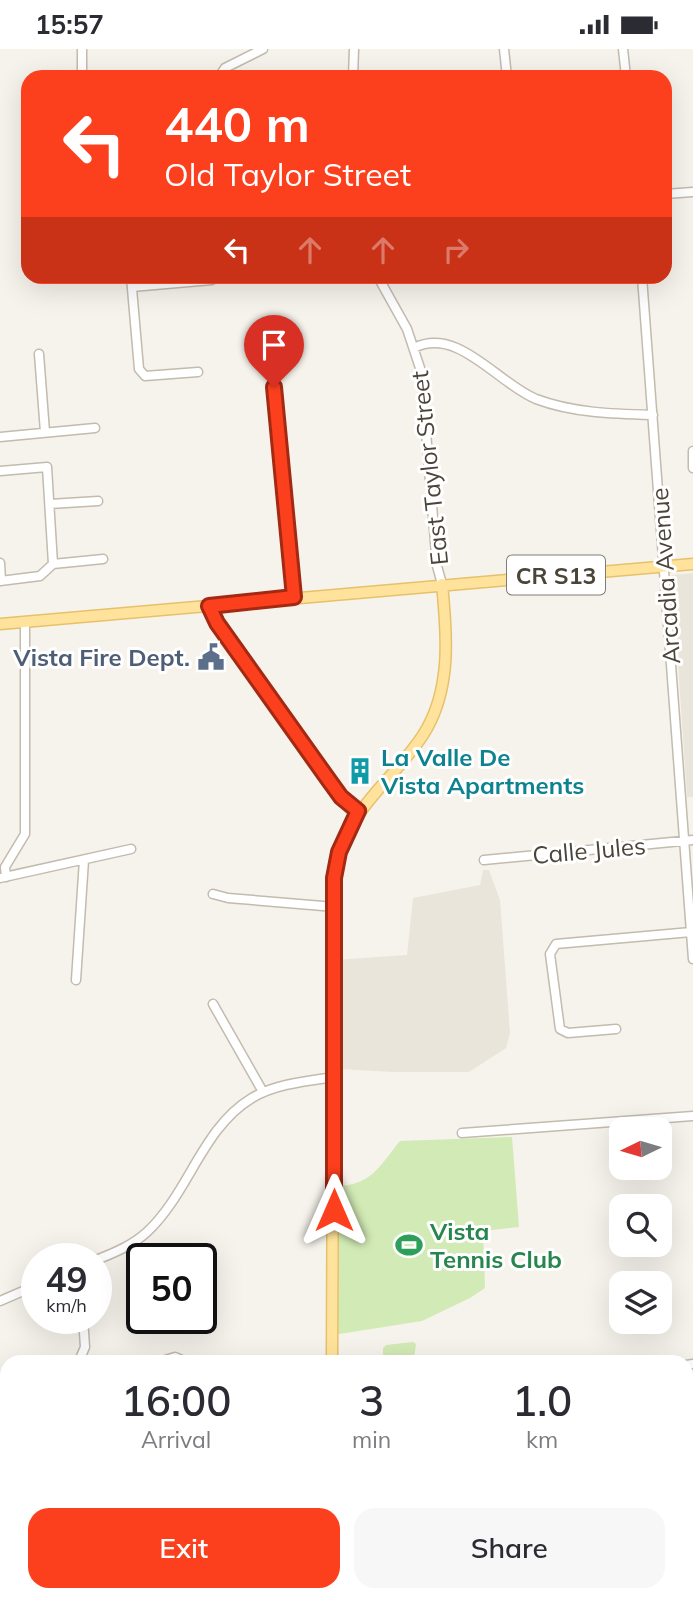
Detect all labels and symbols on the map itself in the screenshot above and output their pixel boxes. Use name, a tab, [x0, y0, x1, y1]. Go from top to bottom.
pin	[244, 315, 304, 387]
street label: East Taylor Street	[404, 369, 454, 567]
street label: Arcadia Avenue	[644, 487, 686, 665]
road number: CR S13	[507, 555, 605, 595]
place label: Vista Fire Dept.	[12, 642, 190, 672]
public building icon: Vista Fire Dept.	[196, 642, 226, 672]
place label: La Valle De Vista Apartments	[380, 742, 584, 800]
building icon: La Valle De Vista Apartments	[345, 756, 375, 786]
street label: Calle Jules	[531, 830, 647, 870]
north arrow	[609, 1117, 672, 1179]
position arrow	[297, 1173, 371, 1247]
place label: Vista Tennis Club	[429, 1216, 562, 1274]
sports icon: Vista Tennis Club	[394, 1230, 424, 1260]
speed limit sign: 50	[126, 1243, 217, 1334]

